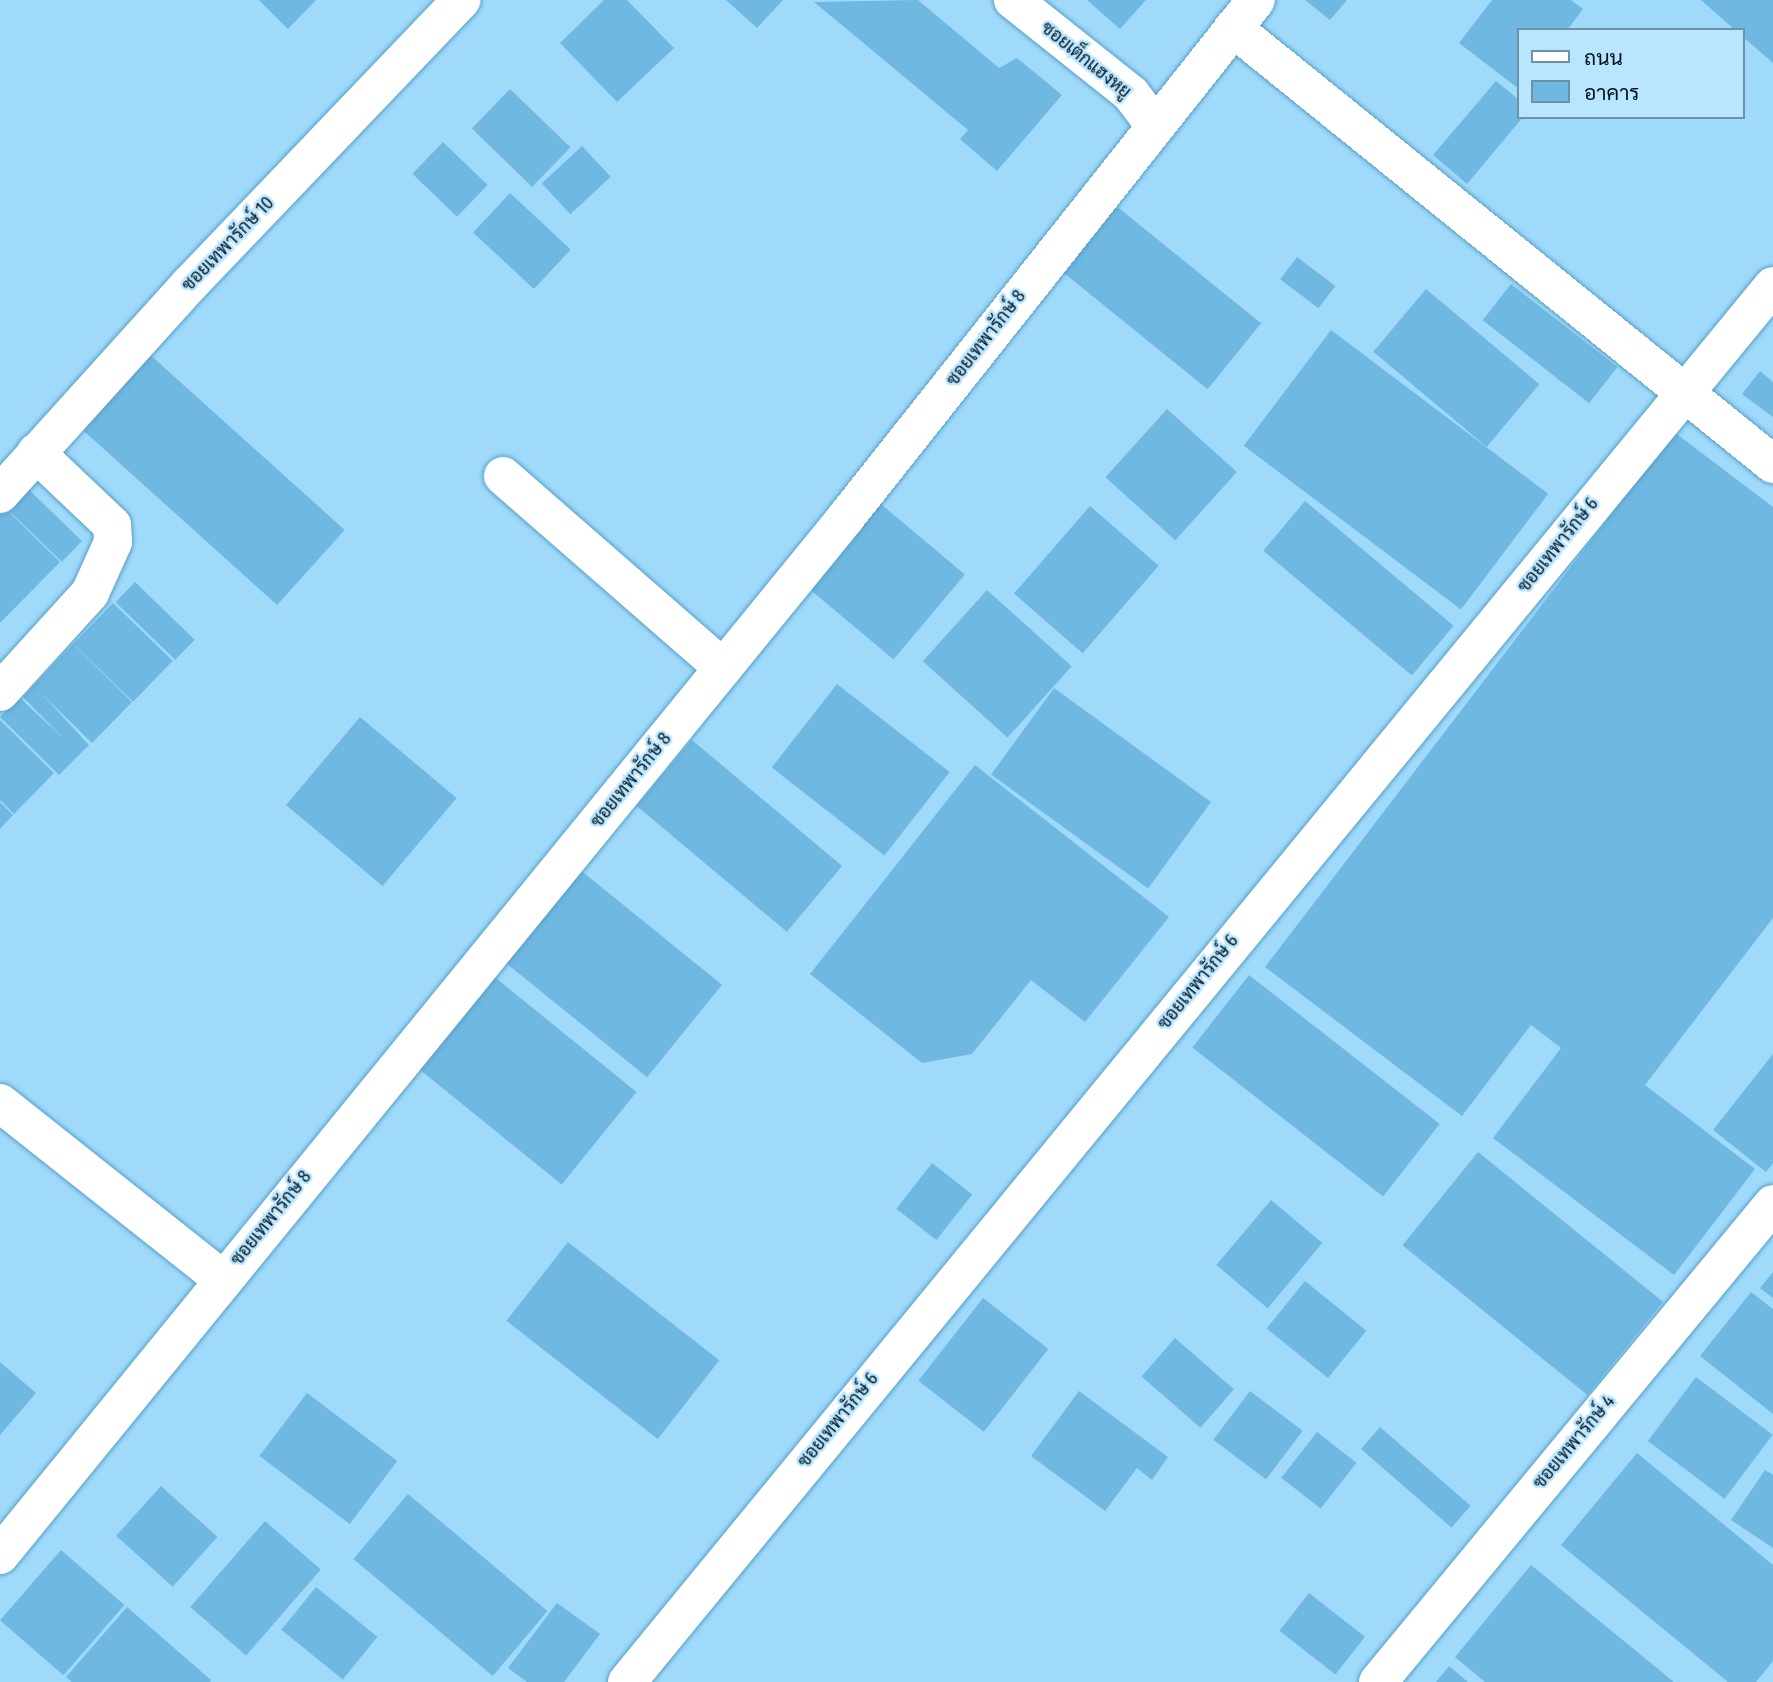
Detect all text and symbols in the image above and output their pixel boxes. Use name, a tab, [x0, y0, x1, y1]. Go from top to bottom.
street label: ซอยเต็กแฮงหยู	[1037, 17, 1135, 103]
legend	[1518, 28, 1745, 119]
text: ถนน	[1584, 45, 1623, 71]
text: อาคาร	[1584, 80, 1640, 106]
street label: ซอยเทพารักษ์ 10	[178, 192, 278, 296]
street label: ซอยเทพารักษ์ 8	[942, 286, 1030, 390]
street label: ซอยเทพารักษ์ 6	[1513, 493, 1603, 597]
street label: ซอยเทพารักษ์ 8	[586, 728, 676, 832]
street label: ซอยเทพารักษ์ 6	[1153, 930, 1243, 1034]
street label: ซอยเทพารักษ์ 8	[226, 1166, 316, 1270]
street label: ซอยเทพารักษ์ 6	[793, 1368, 883, 1472]
street label: ซอยเทพารักษ์ 4	[1529, 1391, 1619, 1493]

